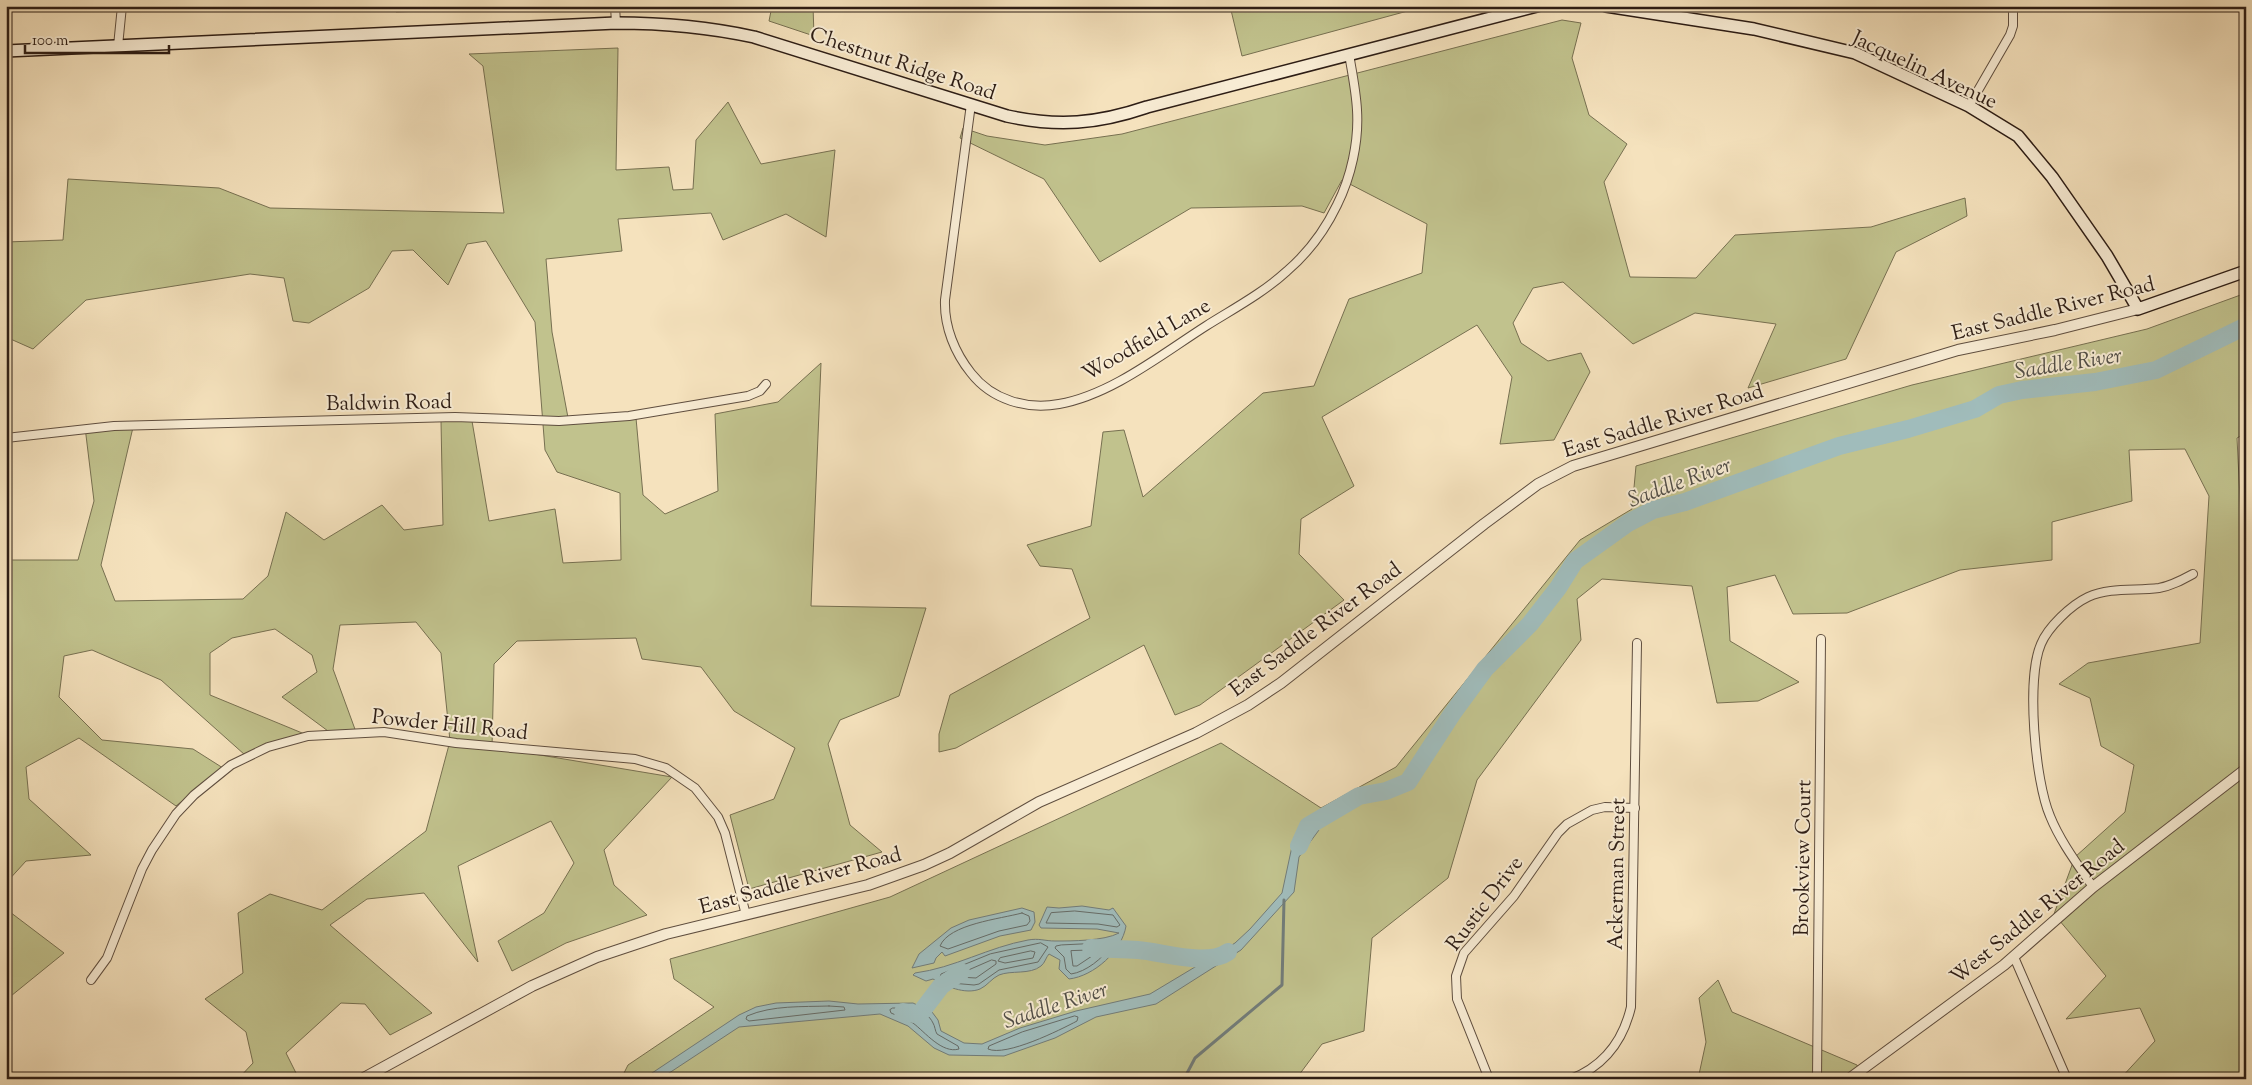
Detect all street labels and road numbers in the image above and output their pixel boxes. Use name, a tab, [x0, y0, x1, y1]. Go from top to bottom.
street label: Chestnut Ridge Road	[805, 21, 1000, 109]
street label: Jacquelin Avenue	[1846, 24, 2002, 118]
street label: East Saddle River Road	[1949, 270, 2158, 350]
street label: Woodfield Lane	[1077, 292, 1217, 390]
street label: East Saddle River Road	[1560, 377, 1768, 467]
street label: Baldwin Road	[326, 388, 452, 420]
street label: East Saddle River Road	[1224, 556, 1408, 705]
street label: Powder Hill Road	[370, 703, 529, 749]
street label: Brookview Court	[1788, 780, 1820, 937]
street label: Ackerman Street	[1602, 798, 1634, 950]
street label: West Saddle River Road	[1945, 833, 2132, 992]
street label: East Saddle River Road	[696, 840, 905, 923]
street label: Rustic Drive	[1440, 850, 1531, 958]

